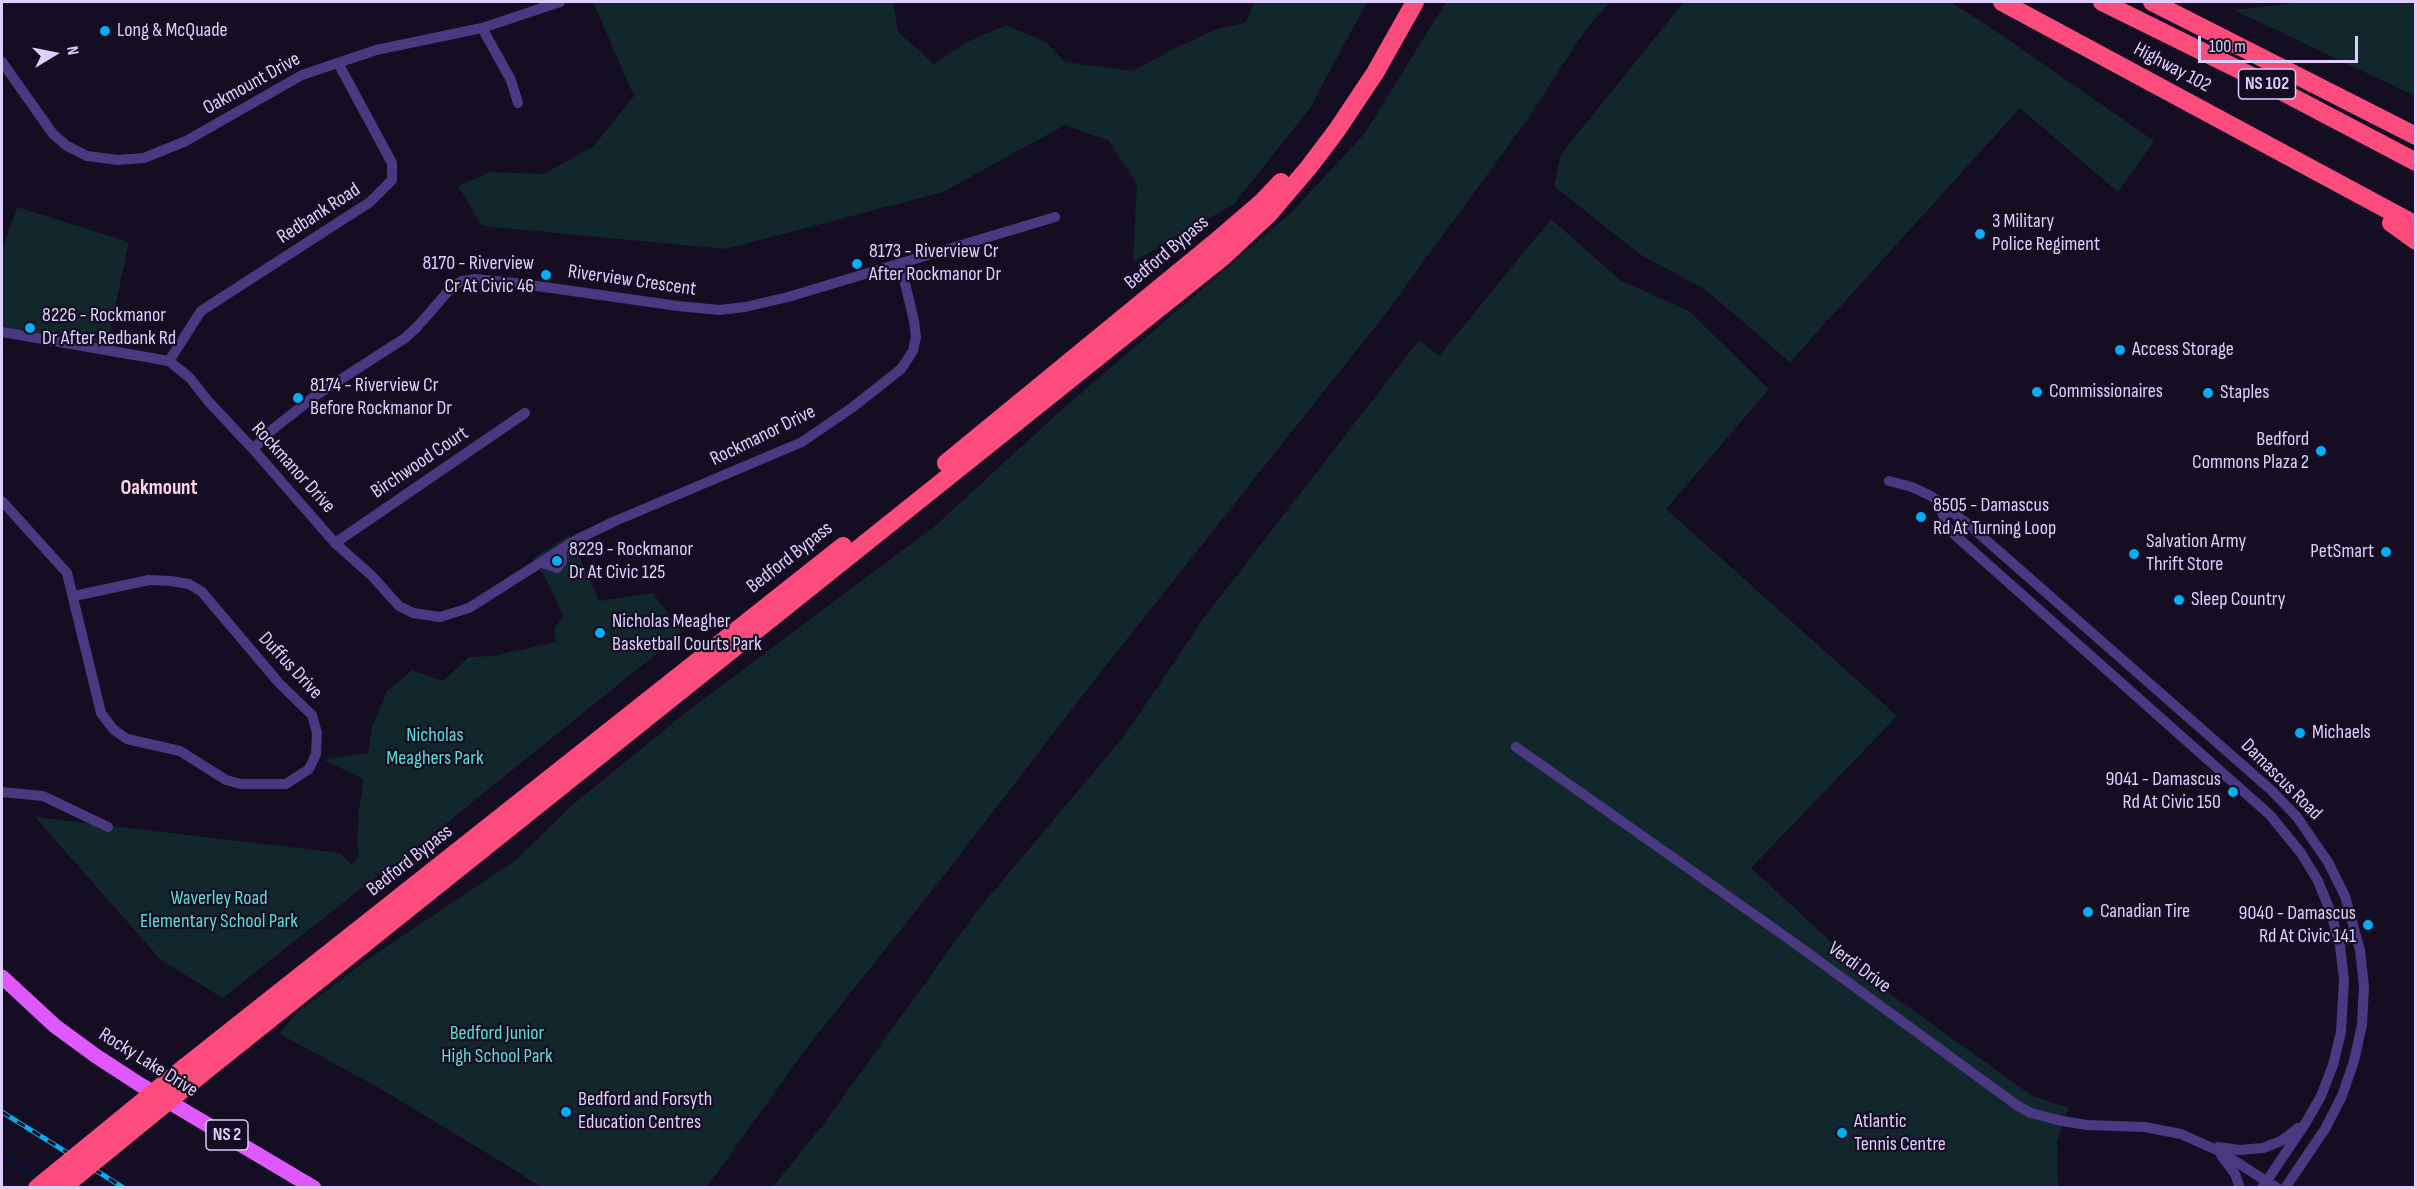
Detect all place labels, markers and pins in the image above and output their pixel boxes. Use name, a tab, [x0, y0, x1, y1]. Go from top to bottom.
place label: Long & McQuade	[117, 19, 228, 43]
marker: Long & McQuade	[98, 24, 112, 38]
place label: 3 Military Police Regiment	[1992, 210, 2100, 257]
marker: 3 Military Police Regiment	[1973, 227, 1987, 241]
place label: 8173 - Riverview Cr After Rockmanor Dr	[869, 240, 1001, 287]
place label: 8170 - Riverview Cr At Civic 46	[423, 252, 534, 299]
marker: 8173 - Riverview Cr After Rockmanor Dr	[850, 257, 864, 271]
marker: 8170 - Riverview Cr At Civic 46	[539, 268, 553, 282]
place label: 8226 - Rockmanor Dr After Redbank Rd	[42, 304, 176, 351]
marker: 8226 - Rockmanor Dr After Redbank Rd	[23, 321, 37, 335]
place label: Access Storage	[2132, 338, 2234, 362]
marker: Access Storage	[2113, 343, 2127, 357]
place label: 8174 - Riverview Cr Before Rockmanor Dr	[310, 374, 452, 421]
place label: Commissionaires	[2049, 380, 2163, 404]
place label: Staples	[2220, 381, 2269, 405]
marker: Commissionaires	[2030, 385, 2044, 399]
marker: Staples	[2201, 386, 2215, 400]
marker: 8174 - Riverview Cr Before Rockmanor Dr	[291, 391, 305, 405]
place label: Bedford Commons Plaza 2	[2192, 428, 2309, 475]
marker: Bedford Commons Plaza 2	[2314, 444, 2328, 458]
place label: 8505 - Damascus Rd At Turning Loop	[1933, 494, 2056, 541]
marker: 8505 - Damascus Rd At Turning Loop	[1914, 510, 1928, 524]
place label: Salvation Army Thrift Store	[2146, 530, 2246, 577]
place label: 8229 - Rockmanor Dr At Civic 125	[569, 538, 693, 585]
place label: PetSmart	[2310, 540, 2374, 564]
marker: PetSmart	[2379, 545, 2393, 559]
marker: Salvation Army Thrift Store	[2127, 547, 2141, 561]
marker: 8229 - Rockmanor Dr At Civic 125	[550, 554, 564, 568]
place label: Sleep Country	[2191, 588, 2285, 612]
marker: Sleep Country	[2172, 593, 2186, 607]
place label: Nicholas Meagher Basketball Courts Park	[612, 610, 762, 657]
marker: Nicholas Meagher Basketball Courts Park	[593, 626, 607, 640]
place label: Michaels	[2312, 721, 2371, 745]
marker: Michaels	[2293, 726, 2307, 740]
place label: 9041 - Damascus Rd At Civic 150	[2105, 768, 2221, 815]
marker: 9041 - Damascus Rd At Civic 150	[2226, 785, 2240, 799]
place label: Canadian Tire	[2100, 900, 2190, 924]
place label: 9040 - Damascus Rd At Civic 141	[2239, 902, 2356, 949]
marker: Canadian Tire	[2081, 905, 2095, 919]
marker: 9040 - Damascus Rd At Civic 141	[2361, 918, 2375, 932]
place label: Bedford and Forsyth Education Centres	[578, 1088, 712, 1135]
marker: Bedford and Forsyth Education Centres	[559, 1105, 573, 1119]
place label: Atlantic Tennis Centre	[1854, 1110, 1946, 1157]
marker: Atlantic Tennis Centre	[1835, 1126, 1849, 1140]

